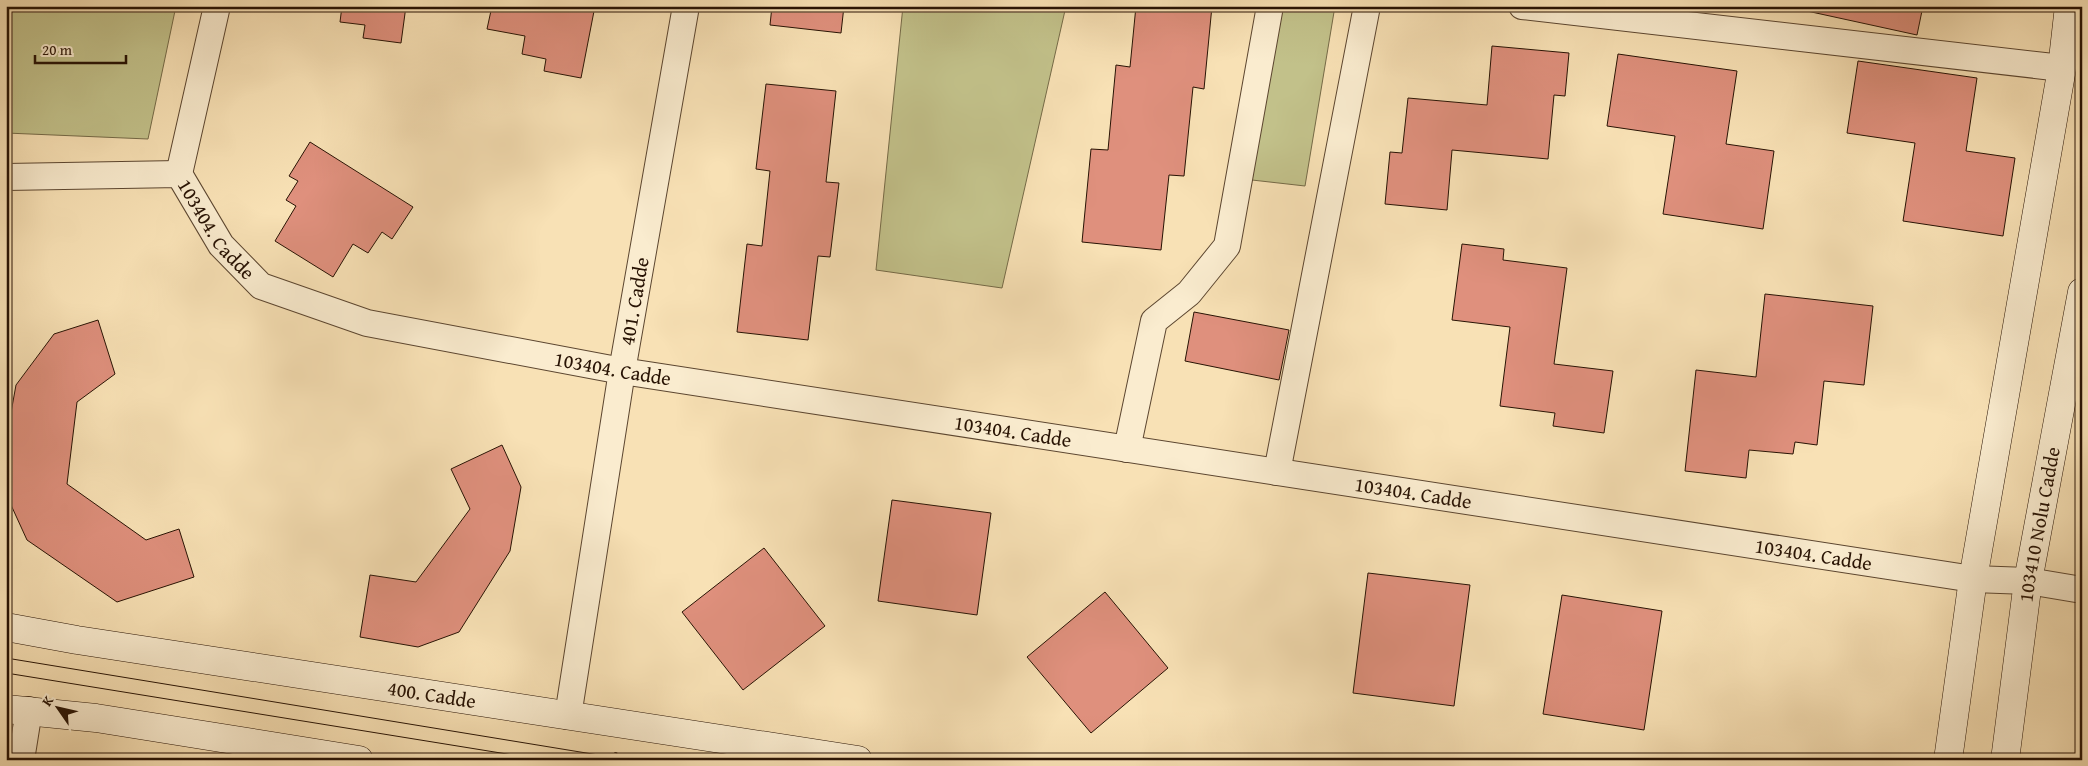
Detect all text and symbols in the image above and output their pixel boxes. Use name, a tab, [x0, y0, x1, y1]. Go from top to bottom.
scale bar	[35, 32, 126, 64]
text: 20 m	[42, 39, 73, 60]
street label: 103404. Cadde	[171, 173, 262, 286]
street label: 401. Cadde	[612, 255, 656, 348]
street label: 103404. Cadde	[552, 344, 673, 392]
street label: 103404. Cadde	[952, 407, 1074, 454]
street label: 103410 Nolu Cadde	[2010, 444, 2067, 604]
street label: 103404. Cadde	[1353, 469, 1474, 516]
street label: 103404. Cadde	[1753, 531, 1874, 577]
street label: 400. Cadde	[385, 673, 478, 715]
north arrow	[32, 684, 82, 734]
text: K	[36, 691, 58, 710]

